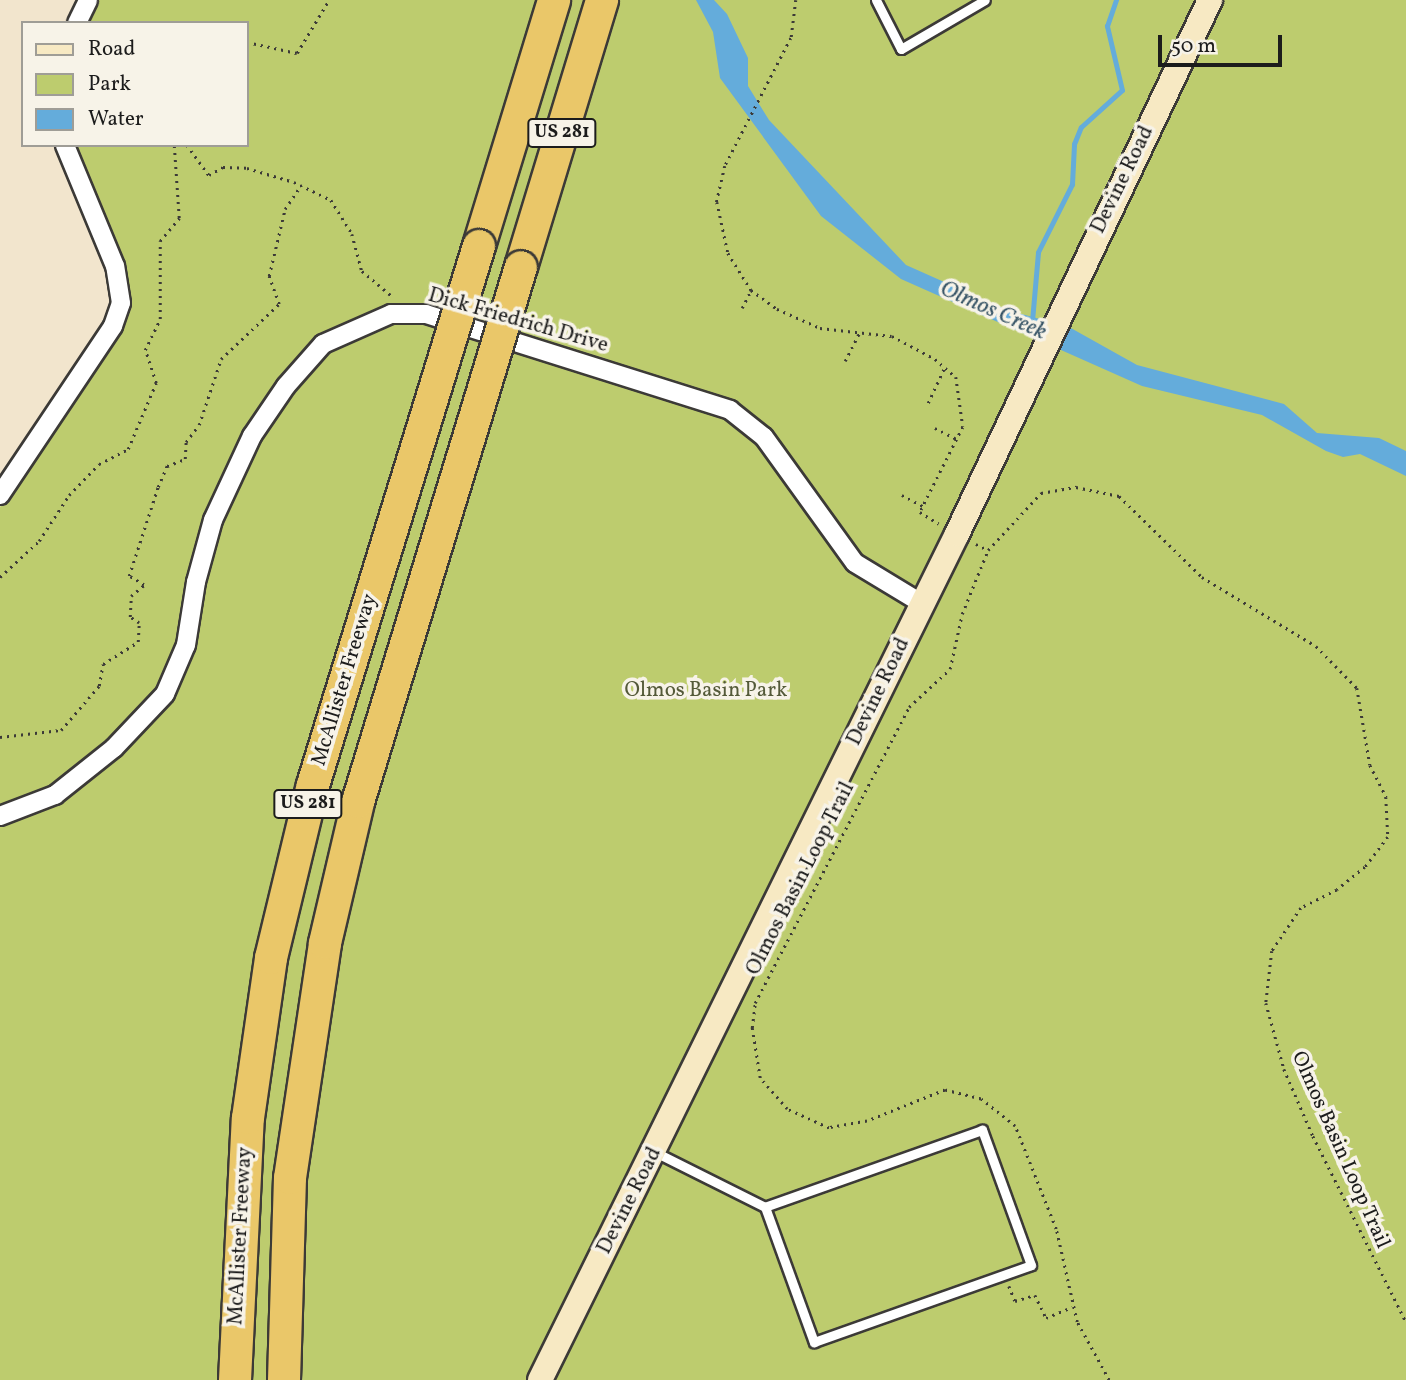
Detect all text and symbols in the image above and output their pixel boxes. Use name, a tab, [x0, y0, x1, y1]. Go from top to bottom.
legend	[21, 21, 248, 147]
scale bar	[1161, 21, 1285, 65]
text: 50 m	[1171, 32, 1216, 61]
text: Road	[88, 35, 135, 64]
text: Park	[88, 70, 131, 99]
text: Water	[88, 105, 144, 134]
road number: US 281	[527, 118, 597, 148]
street label: Devine Road	[1086, 122, 1160, 238]
water label: Olmos Creek	[936, 275, 1050, 347]
street label: Dick Friedrich Drive	[425, 283, 611, 359]
street label: McAllister Freeway	[307, 591, 383, 769]
street label: Devine Road	[842, 634, 916, 750]
park label: Olmos Basin Park	[624, 678, 788, 704]
street label: Olmos Basin Loop Trail	[741, 778, 861, 980]
road number: US 281	[273, 789, 343, 820]
street label: Olmos Basin Loop Trail	[1285, 1047, 1395, 1253]
street label: Devine Road	[592, 1143, 668, 1259]
street label: McAllister Freeway	[224, 1146, 258, 1326]

